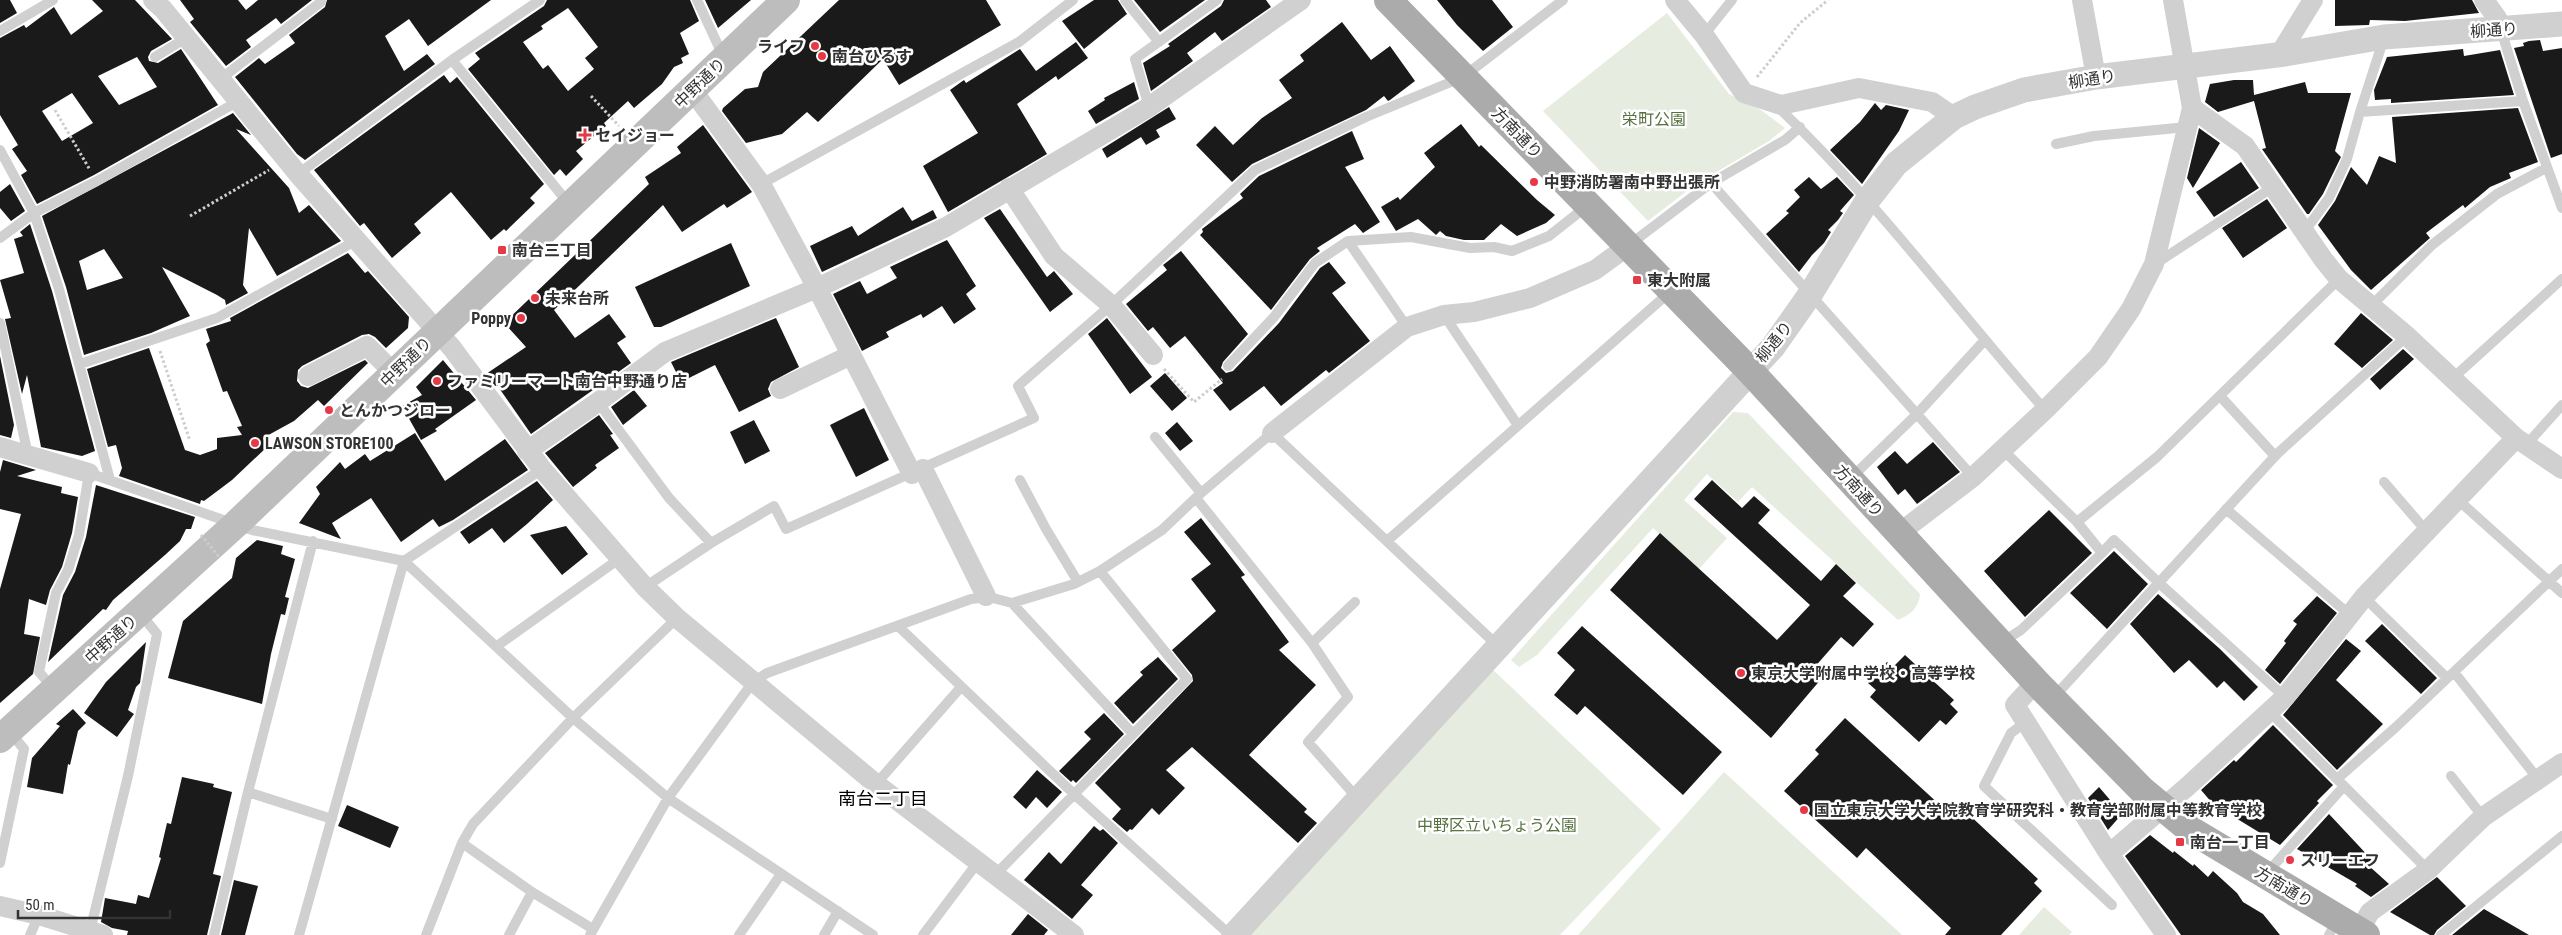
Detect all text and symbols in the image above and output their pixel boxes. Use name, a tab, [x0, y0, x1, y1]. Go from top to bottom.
street label: 柳通り	[2469, 19, 2519, 41]
place label: ライフ	[757, 37, 805, 56]
marker: ライフ	[809, 40, 821, 52]
place label: 南台ひるす	[832, 47, 912, 66]
marker: 南台ひるす	[816, 50, 828, 62]
street label: 中野通り	[670, 54, 730, 112]
street label: 柳通り	[2067, 66, 2117, 92]
street label: 方南通り	[1488, 103, 1546, 163]
park label: 栄町公園	[1622, 110, 1686, 129]
place label: セイジョー	[595, 126, 675, 145]
marker: セイジョー	[579, 129, 591, 141]
place label: 中野消防署南中野出張所	[1544, 173, 1720, 192]
marker: 中野消防署南中野出張所	[1528, 176, 1540, 188]
place label: 南台三丁目	[512, 241, 592, 260]
marker: 南台三丁目	[496, 244, 508, 256]
place label: 東大附属	[1647, 271, 1711, 290]
marker: 東大附属	[1631, 274, 1643, 286]
place label: 未来台所	[545, 289, 609, 308]
marker: 未来台所	[529, 292, 541, 304]
place label: Poppy	[471, 309, 511, 328]
marker: Poppy	[515, 312, 527, 324]
street label: 柳通り	[1752, 317, 1796, 367]
street label: 中野通り	[376, 333, 436, 391]
place label: ファミリーマート南台中野通り店	[447, 372, 687, 391]
marker: ファミリーマート南台中野通り店	[431, 375, 443, 387]
place label: とんかつジロー	[339, 401, 451, 420]
marker: とんかつジロー	[323, 404, 335, 416]
place label: LAWSON STORE100	[265, 434, 394, 453]
marker: LAWSON STORE100	[249, 437, 261, 449]
street label: 方南通り	[1831, 461, 1887, 521]
street label: 中野通り	[81, 611, 141, 667]
place label: 東京大学附属中学校・高等学校	[1751, 664, 1975, 683]
marker: 東京大学附属中学校・高等学校	[1735, 667, 1747, 679]
district label: 南台二丁目	[838, 788, 928, 809]
place label: 国立東京大学大学院教育学研究科・教育学部附属中等教育学校	[1814, 801, 2262, 820]
marker: 国立東京大学大学院教育学研究科・教育学部附属中等教育学校	[1798, 804, 1810, 816]
park label: 中野区立いちょう公園	[1417, 816, 1577, 835]
place label: 南台一丁目	[2190, 833, 2270, 852]
marker: 南台一丁目	[2174, 836, 2186, 848]
place label: スリーエフ	[2300, 851, 2380, 870]
marker: スリーエフ	[2284, 854, 2296, 866]
street label: 方南通り	[2252, 862, 2316, 912]
scale bar	[18, 888, 170, 920]
text: 50 m	[25, 896, 55, 914]

